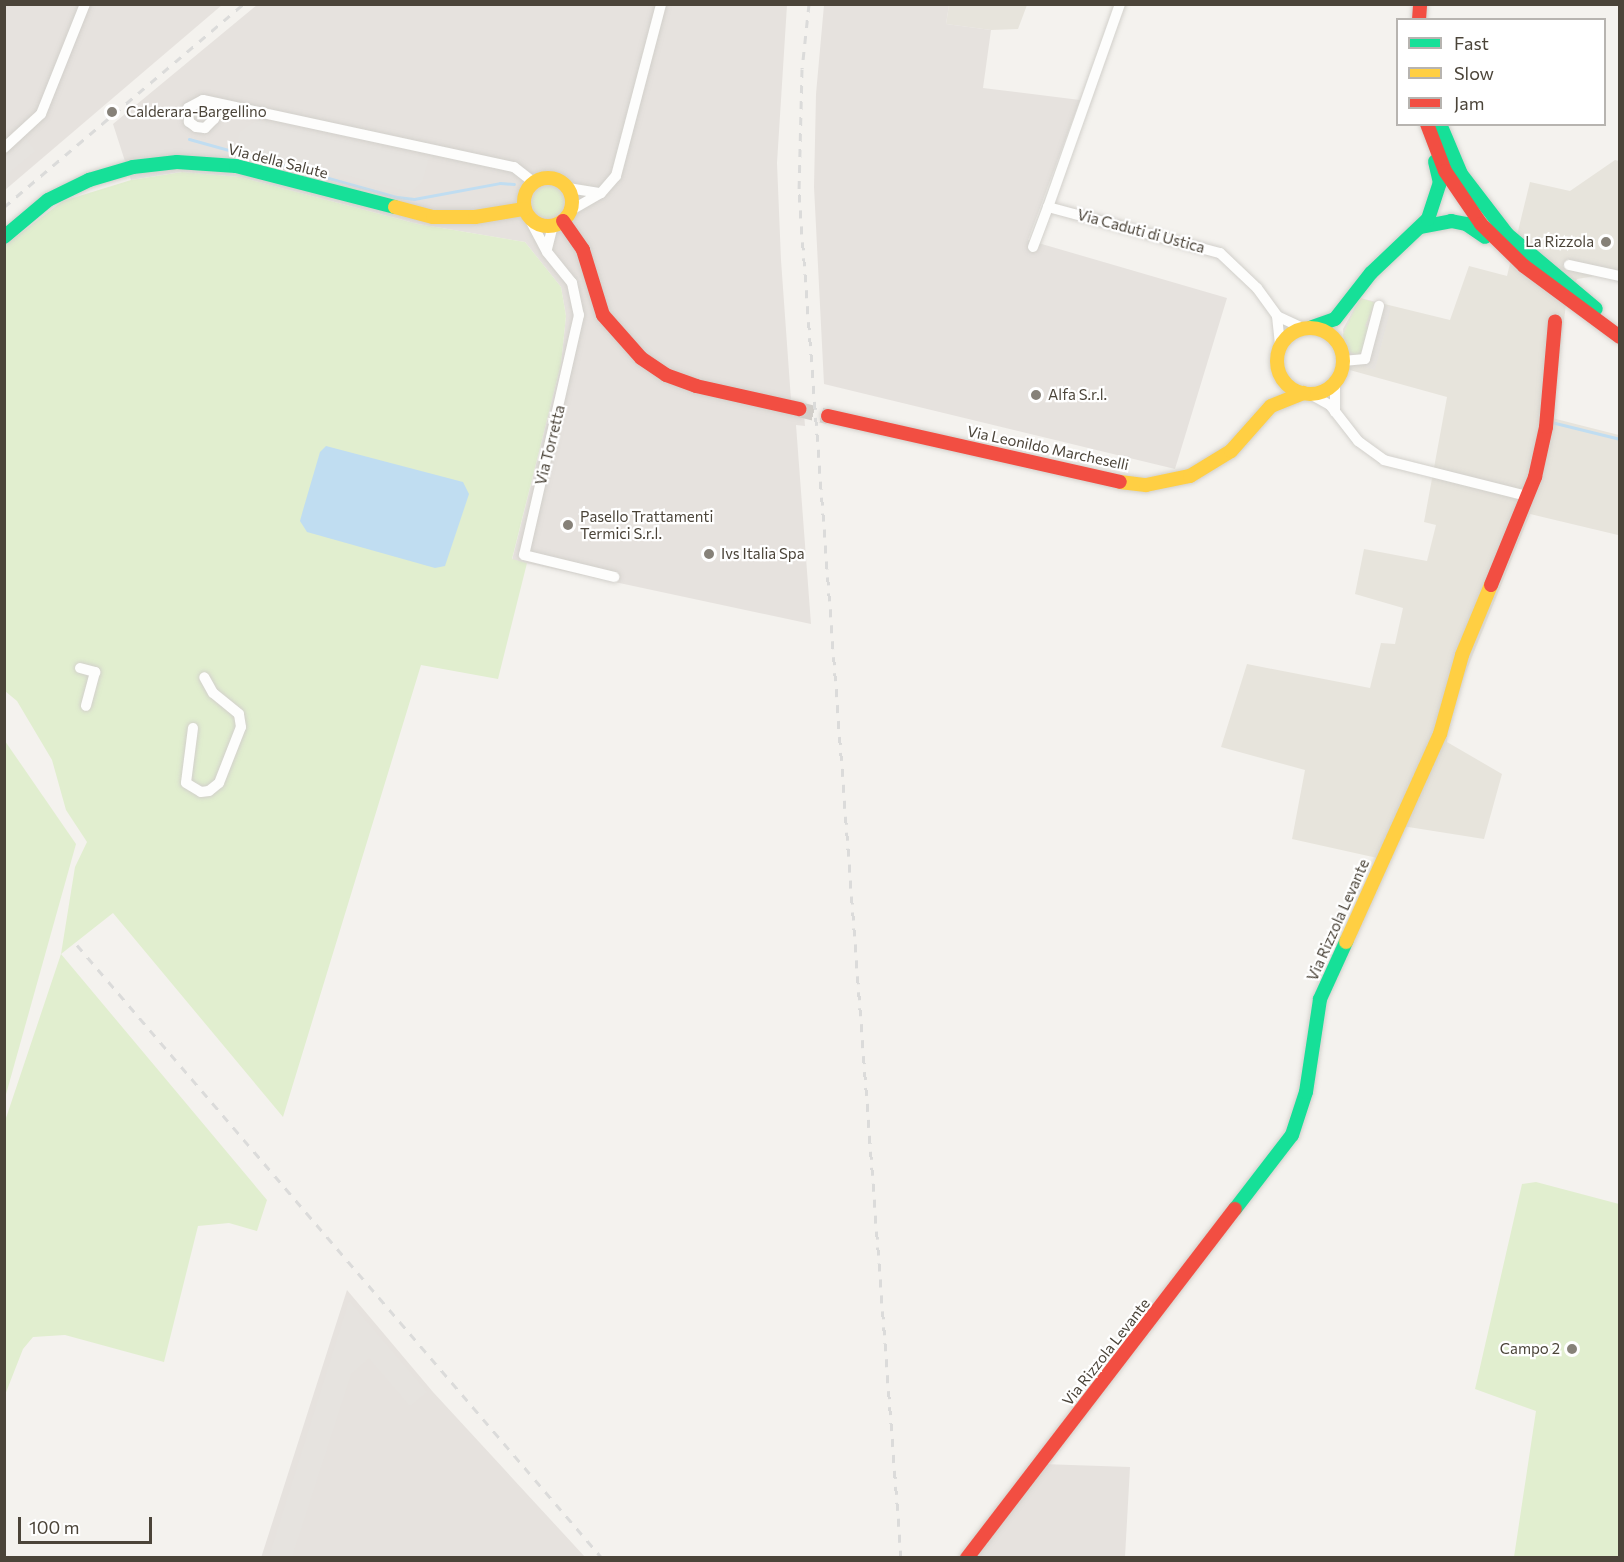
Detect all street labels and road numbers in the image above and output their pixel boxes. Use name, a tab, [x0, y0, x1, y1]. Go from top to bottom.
street label: Via della Salute	[226, 140, 330, 182]
street label: Via Caduti di Ustica	[1075, 205, 1207, 257]
street label: Via Torretta	[531, 403, 569, 487]
street label: Via Leonildo Marcheselli	[965, 422, 1131, 474]
street label: Via Rizzola Levante	[1303, 856, 1373, 984]
street label: Via Rizzola Levante	[1058, 1295, 1154, 1409]

